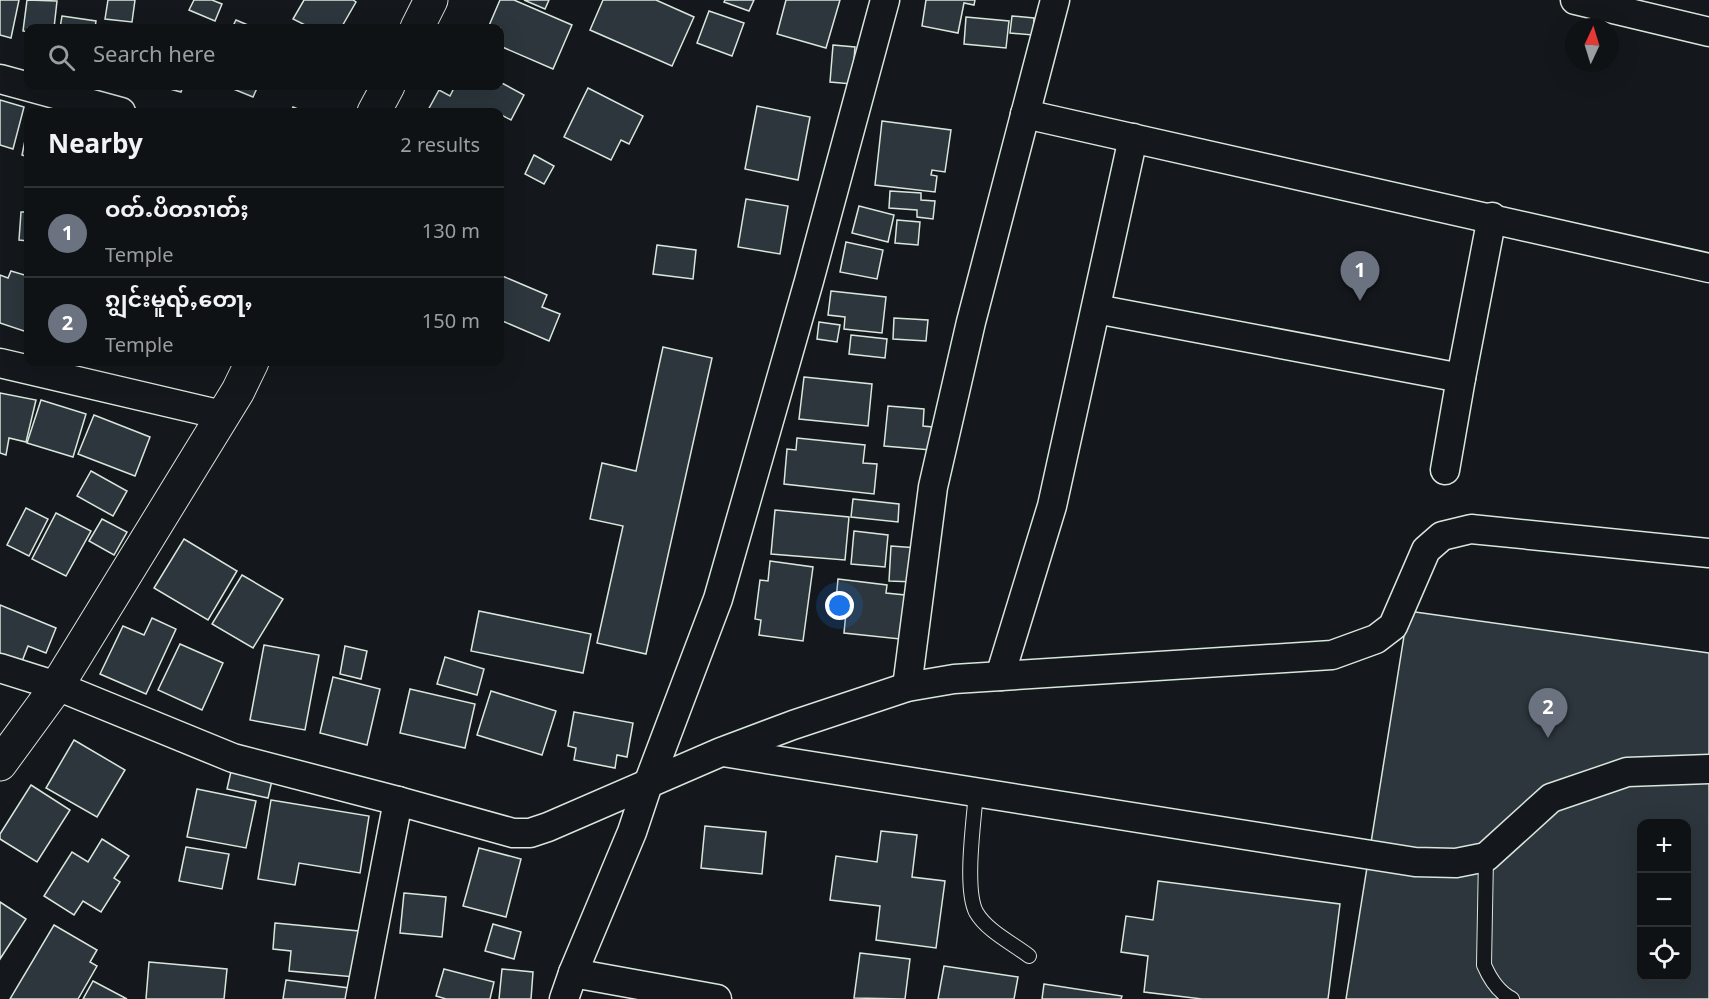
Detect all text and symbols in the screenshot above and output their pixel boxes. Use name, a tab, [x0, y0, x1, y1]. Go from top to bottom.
north arrow	[1565, 18, 1619, 72]
search box	[24, 24, 504, 90]
text: Search here	[93, 33, 215, 81]
icon: search	[45, 41, 78, 74]
text: Nearby	[48, 119, 143, 175]
text: 2 results	[400, 126, 480, 169]
text: ဝတ်ႉပိတၵၢတ်ႈ	[105, 188, 249, 236]
text: 130 m	[422, 212, 480, 255]
text: 1	[62, 214, 73, 257]
text: Temple	[105, 236, 173, 279]
pin: 1	[1340, 252, 1380, 301]
text: ၵျွင်းမူၺ်ႇတေႃႇ	[105, 278, 253, 326]
text: 150 m	[422, 302, 480, 345]
text: 2	[62, 304, 73, 347]
text: Temple	[105, 326, 173, 369]
your location	[825, 591, 854, 620]
pin: 2	[1528, 688, 1568, 738]
map controls	[1637, 819, 1691, 981]
button: +	[1637, 819, 1691, 873]
button: −	[1637, 873, 1691, 927]
button: locate	[1637, 927, 1691, 981]

